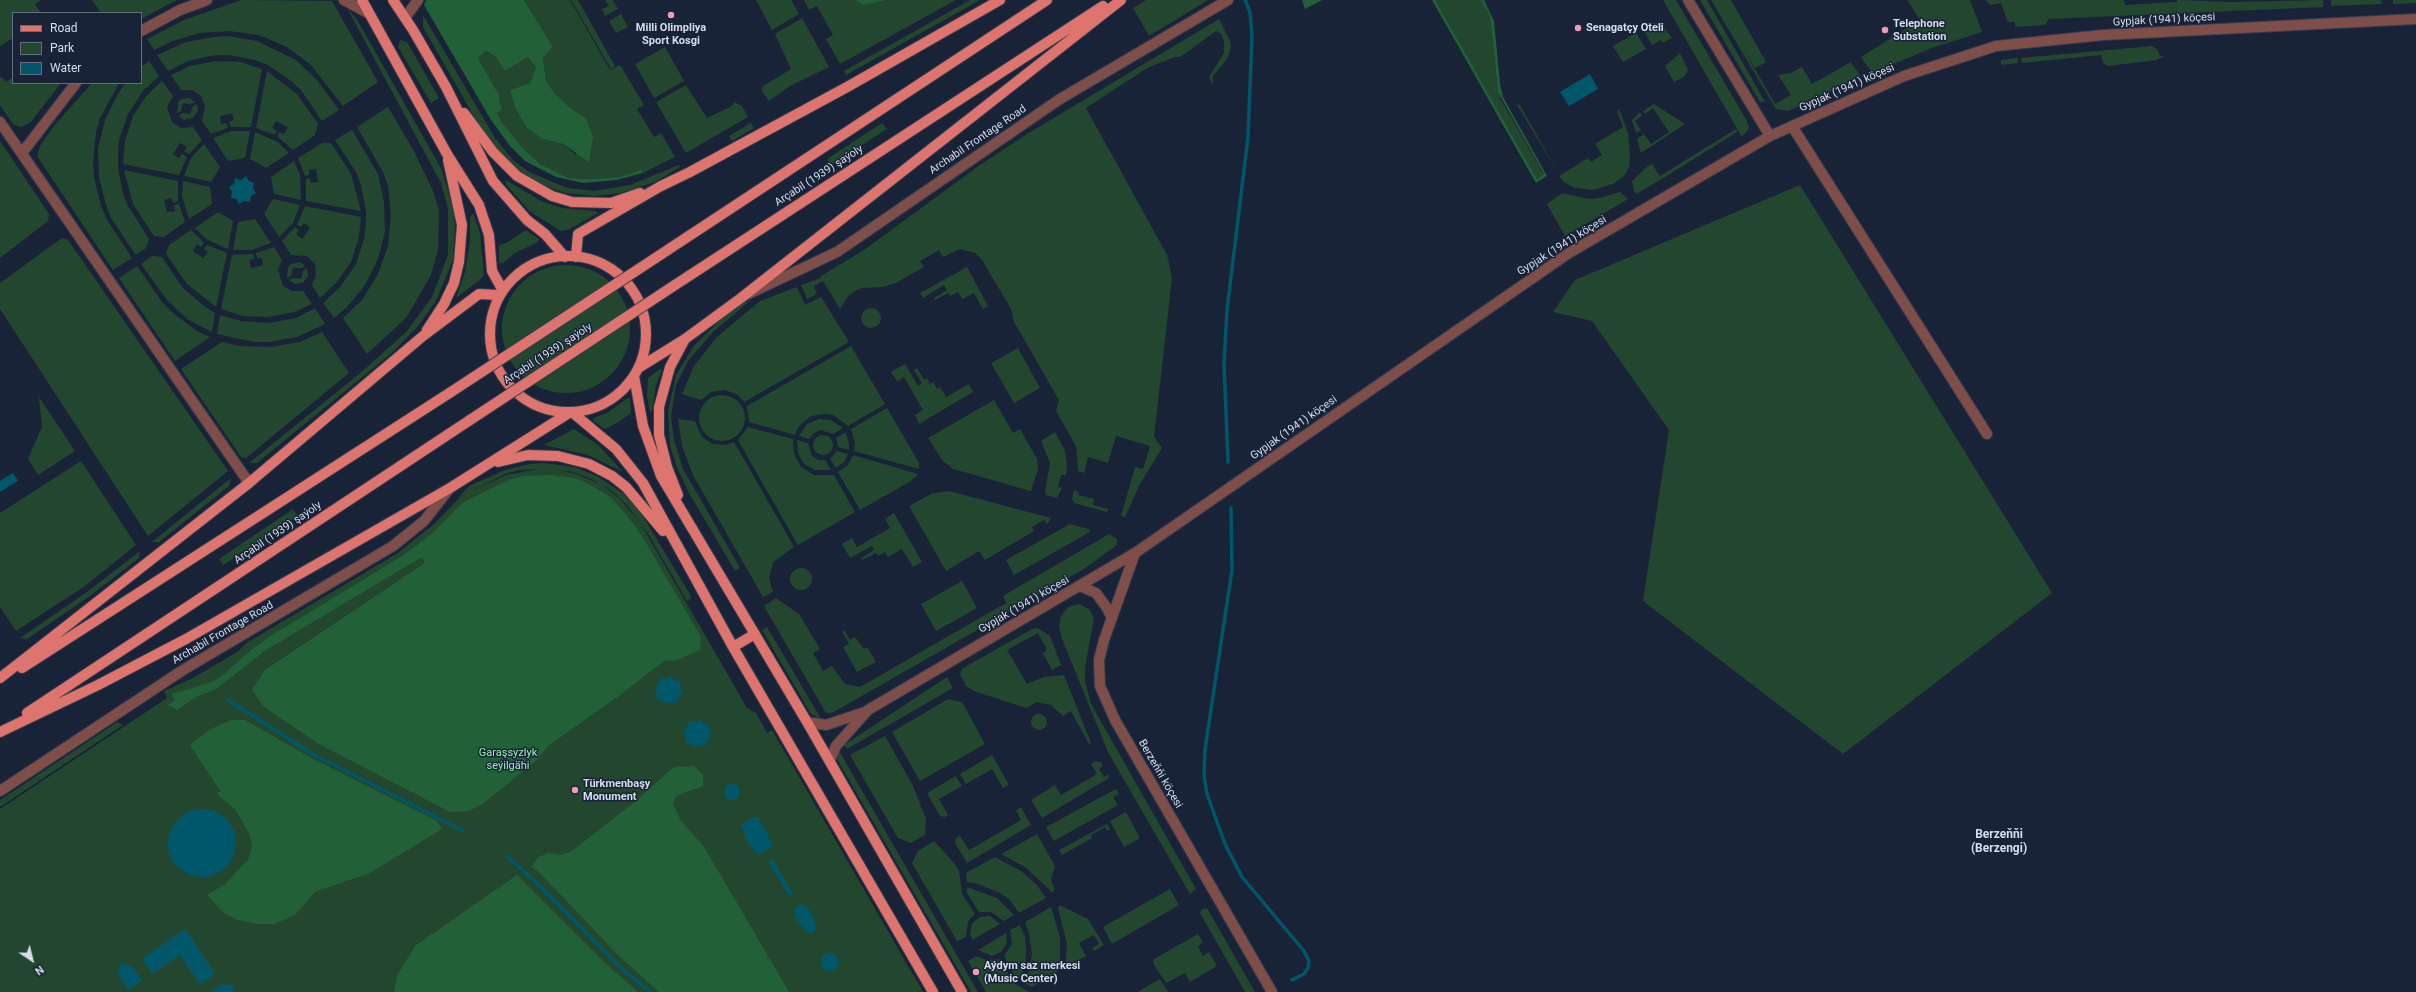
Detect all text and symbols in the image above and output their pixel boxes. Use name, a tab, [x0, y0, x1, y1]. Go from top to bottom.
marker: Milli Olimpliya Sport Kosgi	[666, 10, 676, 20]
street label: Gypjak (1941) köçesi	[2112, 11, 2216, 29]
legend	[12, 12, 142, 84]
place label: Telephone Substation	[1893, 17, 1946, 43]
text: Road	[50, 21, 78, 35]
place label: Milli Olimpliya Sport Kosgi	[636, 21, 706, 47]
place label: Senagatçy Oteli	[1586, 21, 1664, 35]
marker: Senagatçy Oteli	[1573, 23, 1583, 33]
marker: Telephone Substation	[1880, 25, 1890, 35]
text: Park	[50, 41, 74, 55]
text: Water	[50, 61, 81, 75]
street label: Gypjak (1941) köçesi	[1797, 61, 1897, 115]
street label: Archabil Frontage Road	[927, 103, 1029, 177]
street label: Arçabil (1939) şaýoly	[772, 142, 866, 210]
street label: Gypjak (1941) köçesi	[1515, 213, 1609, 279]
street label: Arçabil (1939) şaýoly	[501, 320, 595, 388]
street label: Gypjak (1941) köçesi	[1248, 393, 1340, 463]
street label: Arçabil (1939) şaýoly	[232, 499, 324, 567]
street label: Gypjak (1941) köçesi	[976, 574, 1072, 636]
street label: Archabil Frontage Road	[170, 599, 276, 667]
street label: Berzeňňi köçesi	[1135, 737, 1185, 811]
park label: Garaşsyzlyk seýilgähi	[479, 746, 537, 772]
place label: Türkmenbaşy Monument	[583, 777, 650, 803]
marker: Türkmenbaşy Monument	[570, 785, 580, 795]
district label: Berzeňňi (Berzengi)	[1971, 828, 2027, 856]
north arrow	[12, 940, 52, 980]
place label: Aýdym saz merkesi (Music Center)	[984, 959, 1080, 985]
text: N	[32, 963, 46, 978]
marker: Aýdym saz merkesi (Music Center)	[971, 967, 981, 977]

